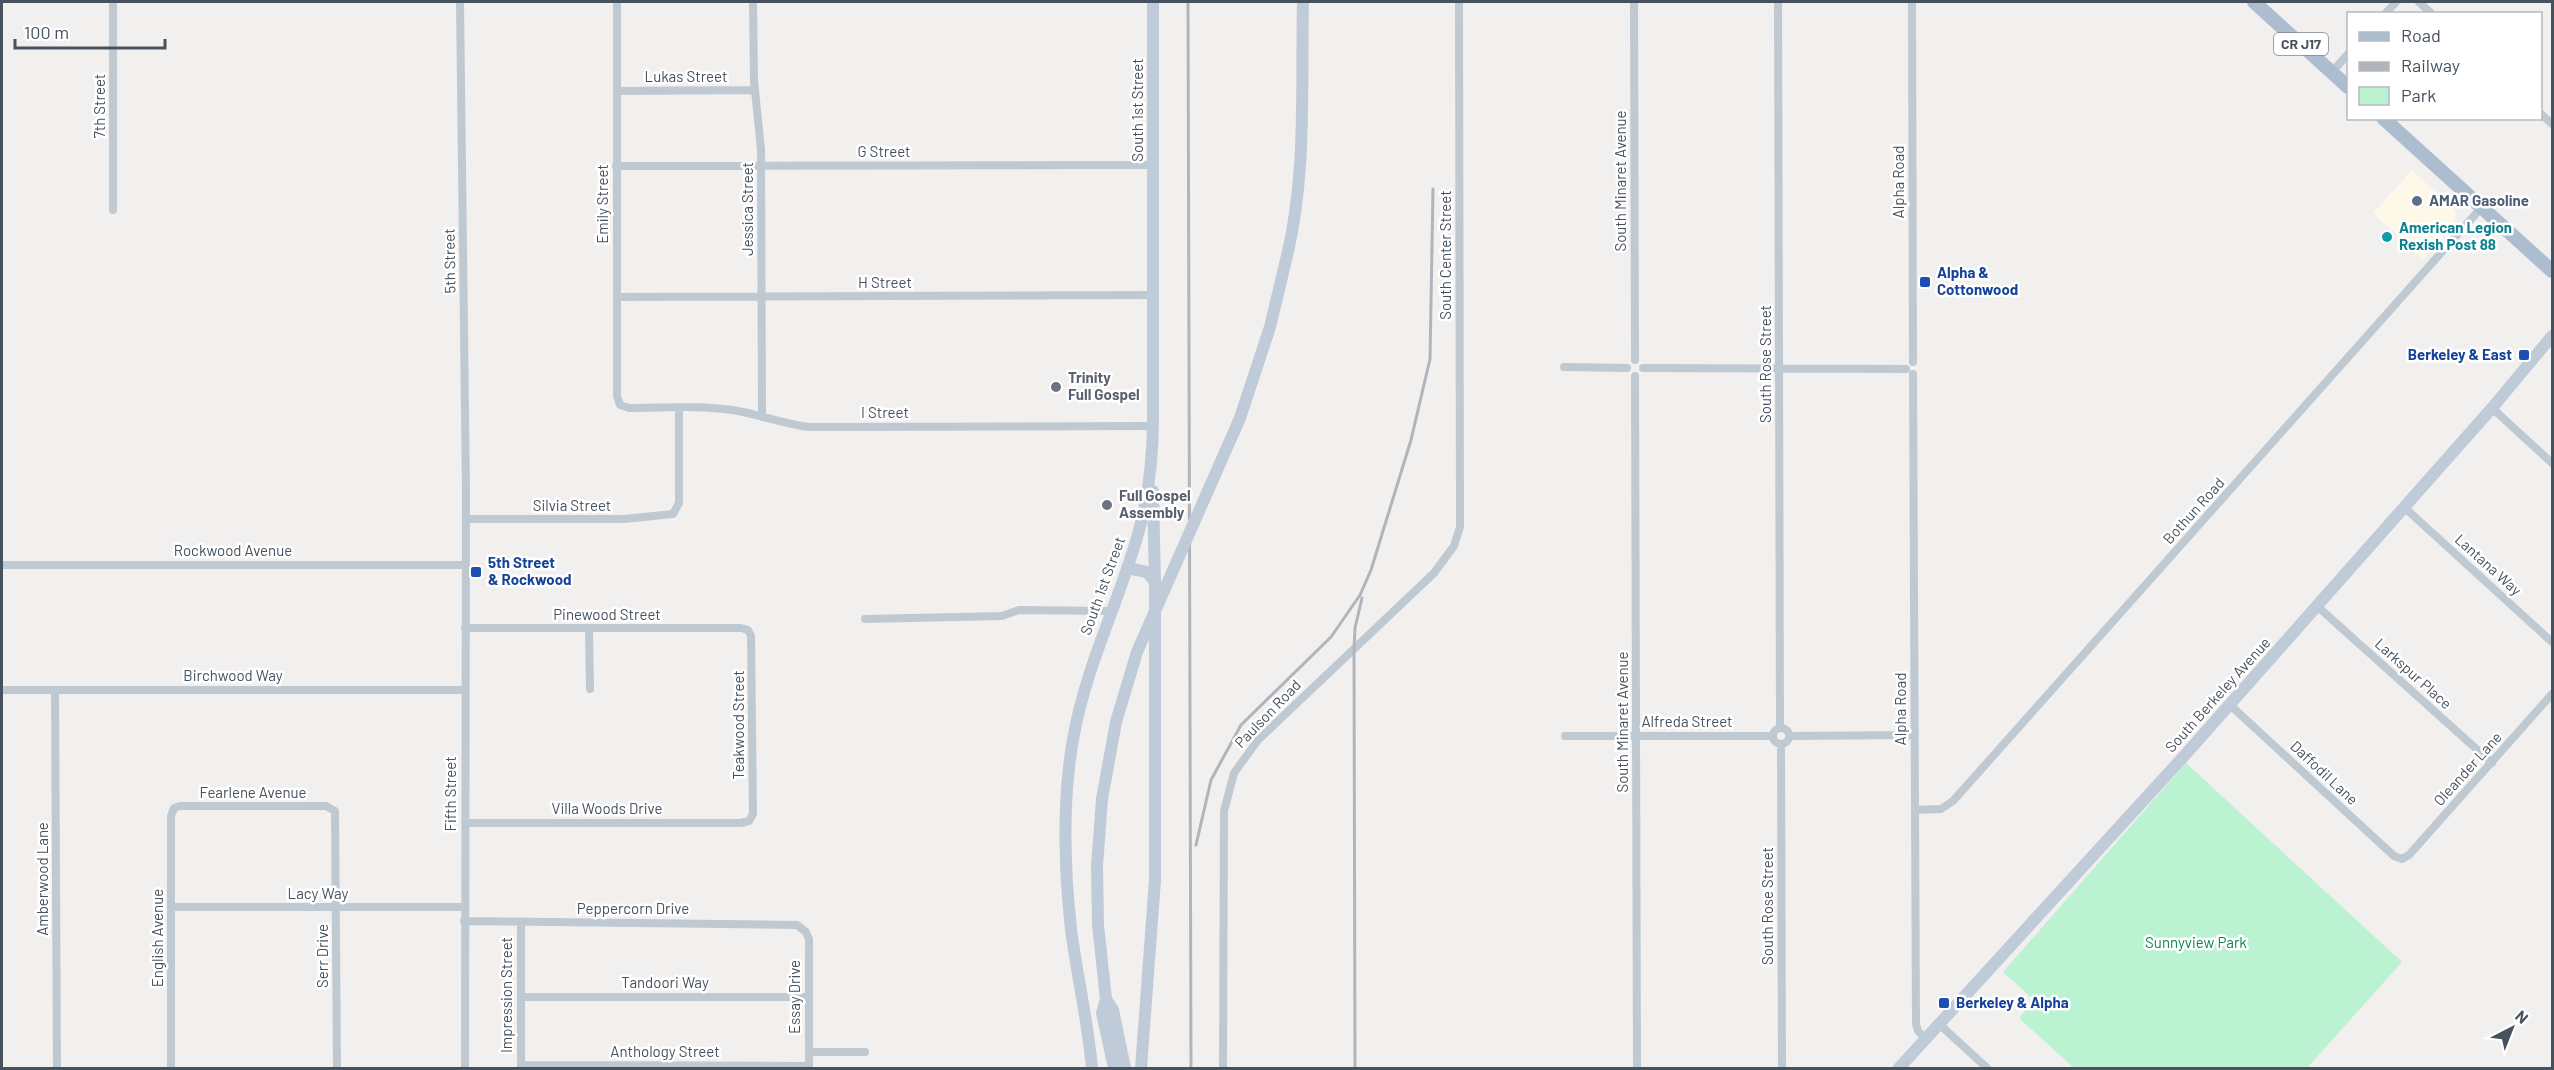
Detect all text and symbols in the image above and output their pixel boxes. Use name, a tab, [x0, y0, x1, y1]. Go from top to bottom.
scale bar	[15, 12, 165, 50]
legend	[2347, 12, 2542, 120]
text: 100 m	[24, 21, 69, 43]
text: Road	[2401, 24, 2441, 46]
road number: CR J17	[2274, 33, 2328, 55]
text: Railway	[2401, 54, 2460, 76]
street label: South 1st Street	[1128, 58, 1146, 162]
street label: Lukas Street	[645, 67, 727, 85]
street label: 7th Street	[90, 74, 108, 138]
text: Park	[2401, 84, 2436, 106]
street label: South Minaret Avenue	[1611, 110, 1629, 252]
street label: G Street	[857, 142, 911, 160]
street label: Alpha Road	[1889, 146, 1907, 218]
street label: Jessica Street	[738, 162, 756, 256]
street label: Emily Street	[593, 164, 611, 244]
street label: South Center Street	[1436, 190, 1454, 320]
place label: AMAR Gasoline	[2429, 191, 2529, 209]
marker: AMAR Gasoline	[2410, 194, 2424, 208]
place label: American Legion Rexish Post 88	[2399, 218, 2512, 253]
street label: 5th Street	[439, 228, 459, 294]
marker: American Legion Rexish Post 88	[2380, 230, 2394, 244]
place label: Alpha & Cottonwood	[1937, 263, 2018, 298]
street label: H Street	[858, 273, 912, 291]
marker: Alpha & Cottonwood	[1918, 275, 1932, 289]
street label: South Rose Street	[1756, 305, 1774, 423]
place label: Berkeley & East	[2408, 345, 2512, 363]
marker: Berkeley & East	[2517, 348, 2531, 362]
place label: Trinity Full Gospel	[1068, 368, 1140, 403]
marker: Trinity Full Gospel	[1049, 380, 1063, 394]
street label: I Street	[861, 403, 909, 421]
street label: Bothun Road	[2159, 473, 2228, 547]
place label: Full Gospel Assembly	[1119, 486, 1191, 521]
street label: Silvia Street	[533, 496, 611, 514]
marker: Full Gospel Assembly	[1100, 498, 1114, 512]
street label: Lantana Way	[2452, 530, 2526, 599]
street label: South 1st Street	[1076, 534, 1128, 637]
street label: Rockwood Avenue	[174, 541, 292, 559]
place label: 5th Street & Rockwood	[488, 553, 572, 588]
marker: 5th Street & Rockwood	[469, 565, 483, 579]
street label: Pinewood Street	[553, 605, 661, 623]
street label: South Berkeley Avenue	[2161, 633, 2274, 756]
street label: Larkspur Place	[2372, 634, 2456, 712]
street label: South Minaret Avenue	[1613, 651, 1631, 793]
street label: Birchwood Way	[183, 666, 283, 684]
street label: Teakwood Street	[729, 670, 747, 780]
street label: Alpha Road	[1891, 673, 1909, 745]
street label: Paulson Road	[1230, 676, 1304, 751]
street label: Alfreda Street	[1641, 712, 1733, 730]
street label: Oleander Lane	[2429, 728, 2505, 809]
street label: Daffodil Lane	[2287, 737, 2362, 808]
street label: Fifth Street	[441, 756, 459, 832]
street label: Fearlene Avenue	[199, 783, 307, 801]
street label: Villa Woods Drive	[552, 799, 662, 817]
street label: Amberwood Lane	[33, 822, 51, 936]
street label: South Rose Street	[1758, 847, 1776, 965]
street label: Lacy Way	[288, 884, 348, 902]
street label: English Avenue	[148, 889, 166, 987]
street label: Peppercorn Drive	[577, 899, 689, 917]
street label: Serr Drive	[313, 924, 331, 988]
park label: Sunnyview Park	[2145, 933, 2247, 951]
street label: Impression Street	[497, 937, 515, 1053]
street label: Essay Drive	[785, 960, 803, 1034]
street label: Tandoori Way	[621, 973, 709, 991]
place label: Berkeley & Alpha	[1956, 993, 2069, 1011]
marker: Berkeley & Alpha	[1937, 996, 1951, 1010]
north arrow	[2482, 998, 2542, 1058]
text: N	[2512, 1006, 2533, 1027]
street label: Anthology Street	[610, 1042, 720, 1060]

